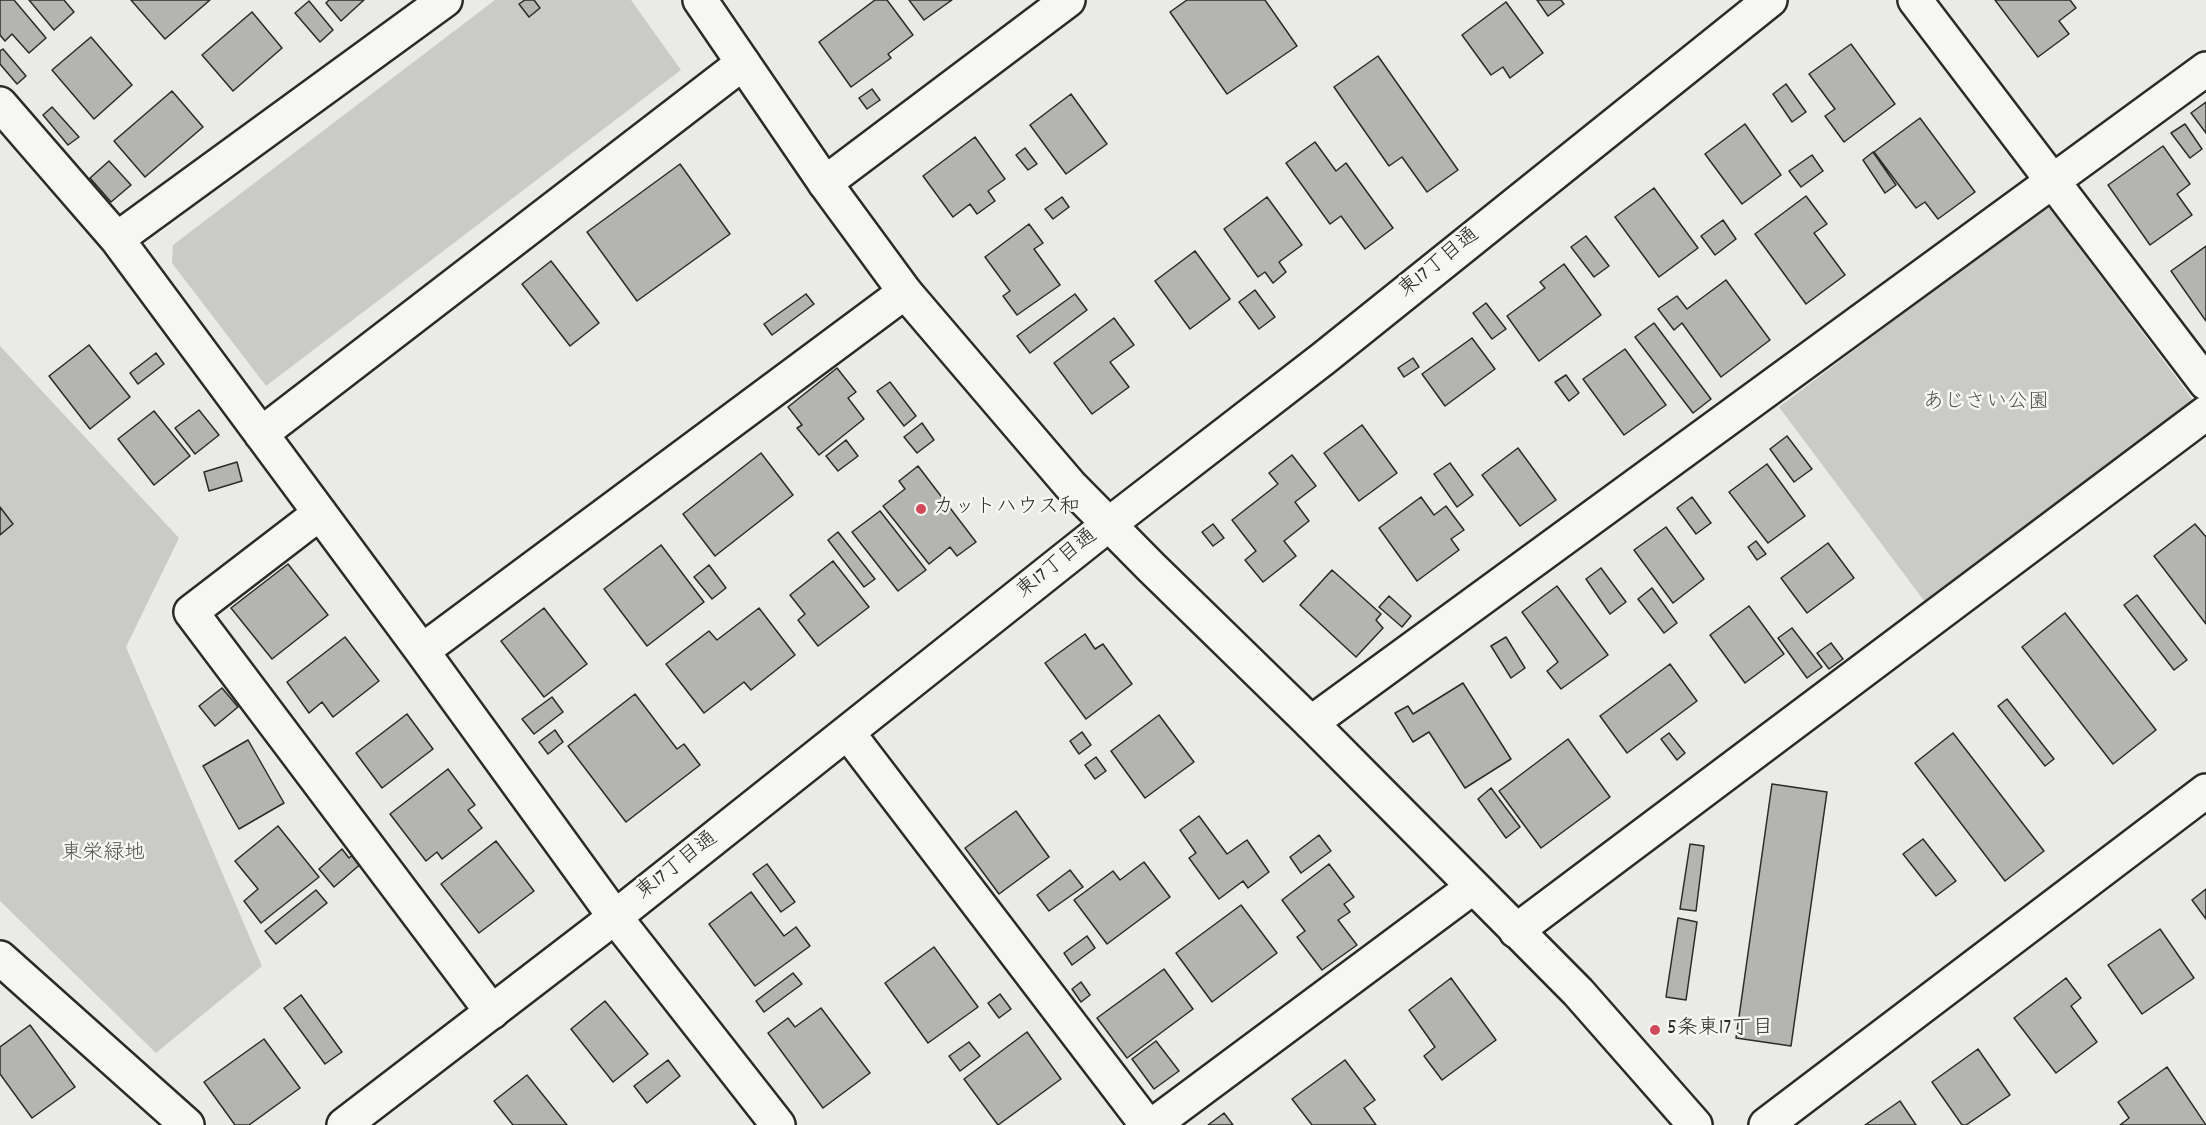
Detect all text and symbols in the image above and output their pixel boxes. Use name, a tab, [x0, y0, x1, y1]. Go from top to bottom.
street label: 東17丁目通	[1395, 224, 1485, 304]
park label: あじさい公園	[1923, 391, 2049, 417]
place label: カットハウス和	[933, 496, 1080, 522]
marker: カットハウス和	[914, 502, 928, 516]
street label: 東17丁目通	[1013, 525, 1103, 605]
street label: 東17丁目通	[632, 827, 724, 907]
park label: 東栄緑地	[61, 842, 145, 868]
place label: 5条東17丁目	[1667, 1017, 1773, 1043]
marker: 5条東17丁目	[1648, 1023, 1662, 1037]

